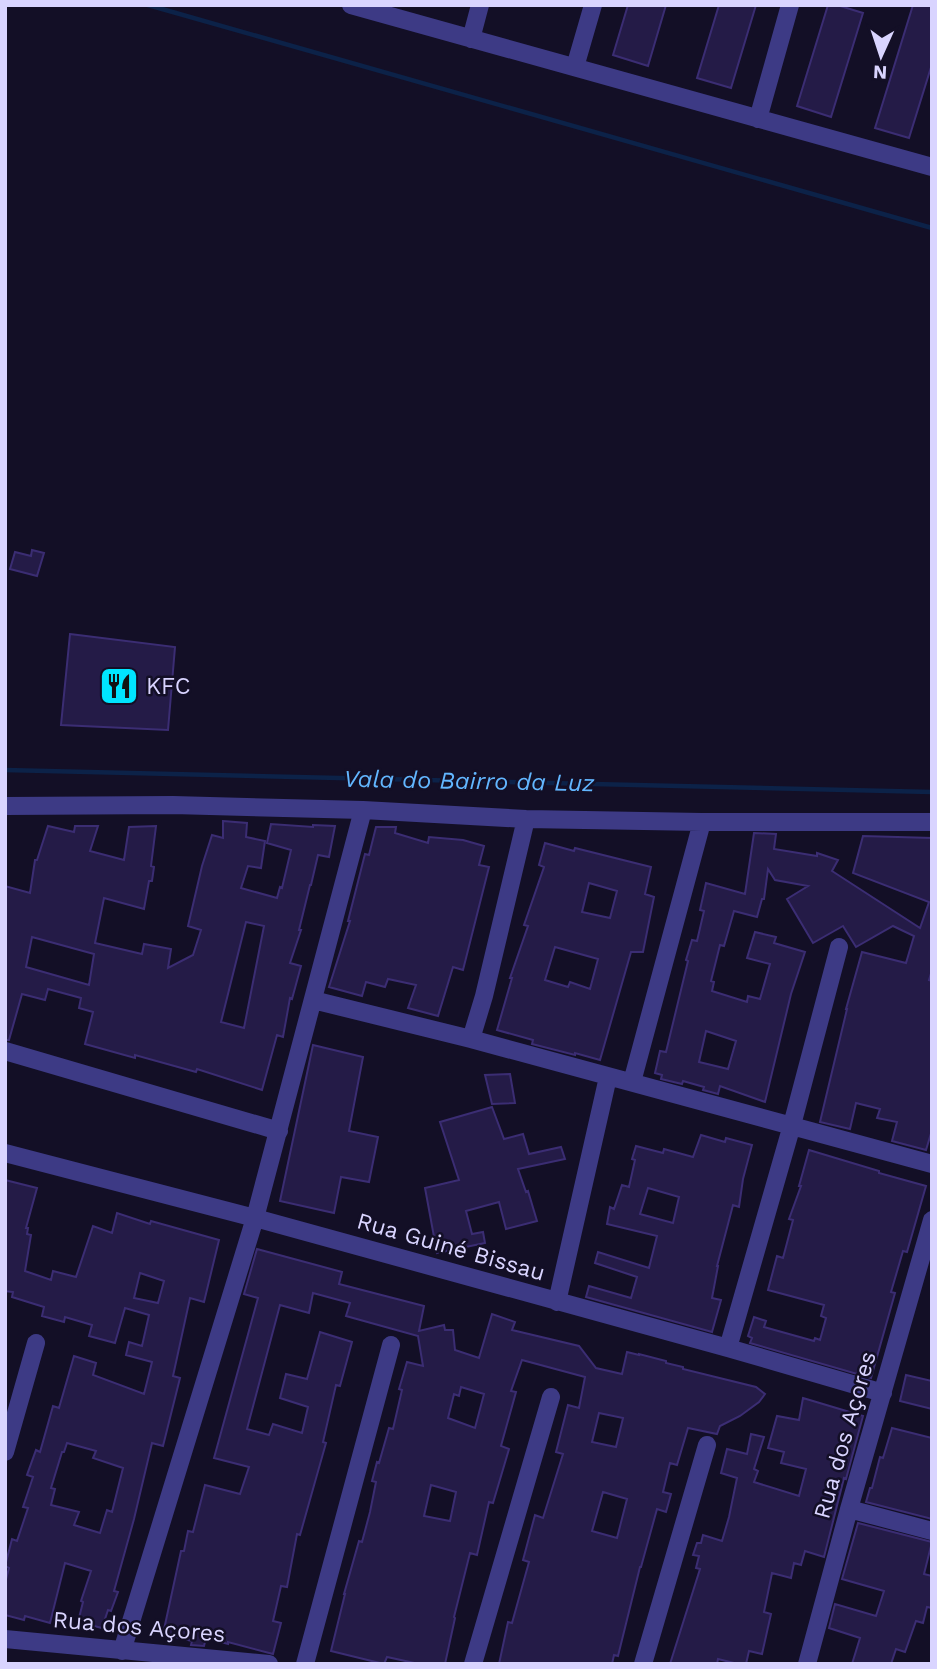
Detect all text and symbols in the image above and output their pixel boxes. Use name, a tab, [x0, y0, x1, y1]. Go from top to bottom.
north arrow	[846, 21, 916, 91]
text: N	[872, 61, 888, 84]
restaurant icon: KFC	[98, 665, 140, 707]
place label: KFC	[146, 673, 191, 700]
water label: Vala do Bairro da Luz	[343, 765, 595, 797]
street label: Rua Guiné Bissau	[354, 1207, 548, 1287]
street label: Rua dos Açores	[808, 1348, 882, 1522]
street label: Rua dos Açores	[52, 1606, 226, 1648]

